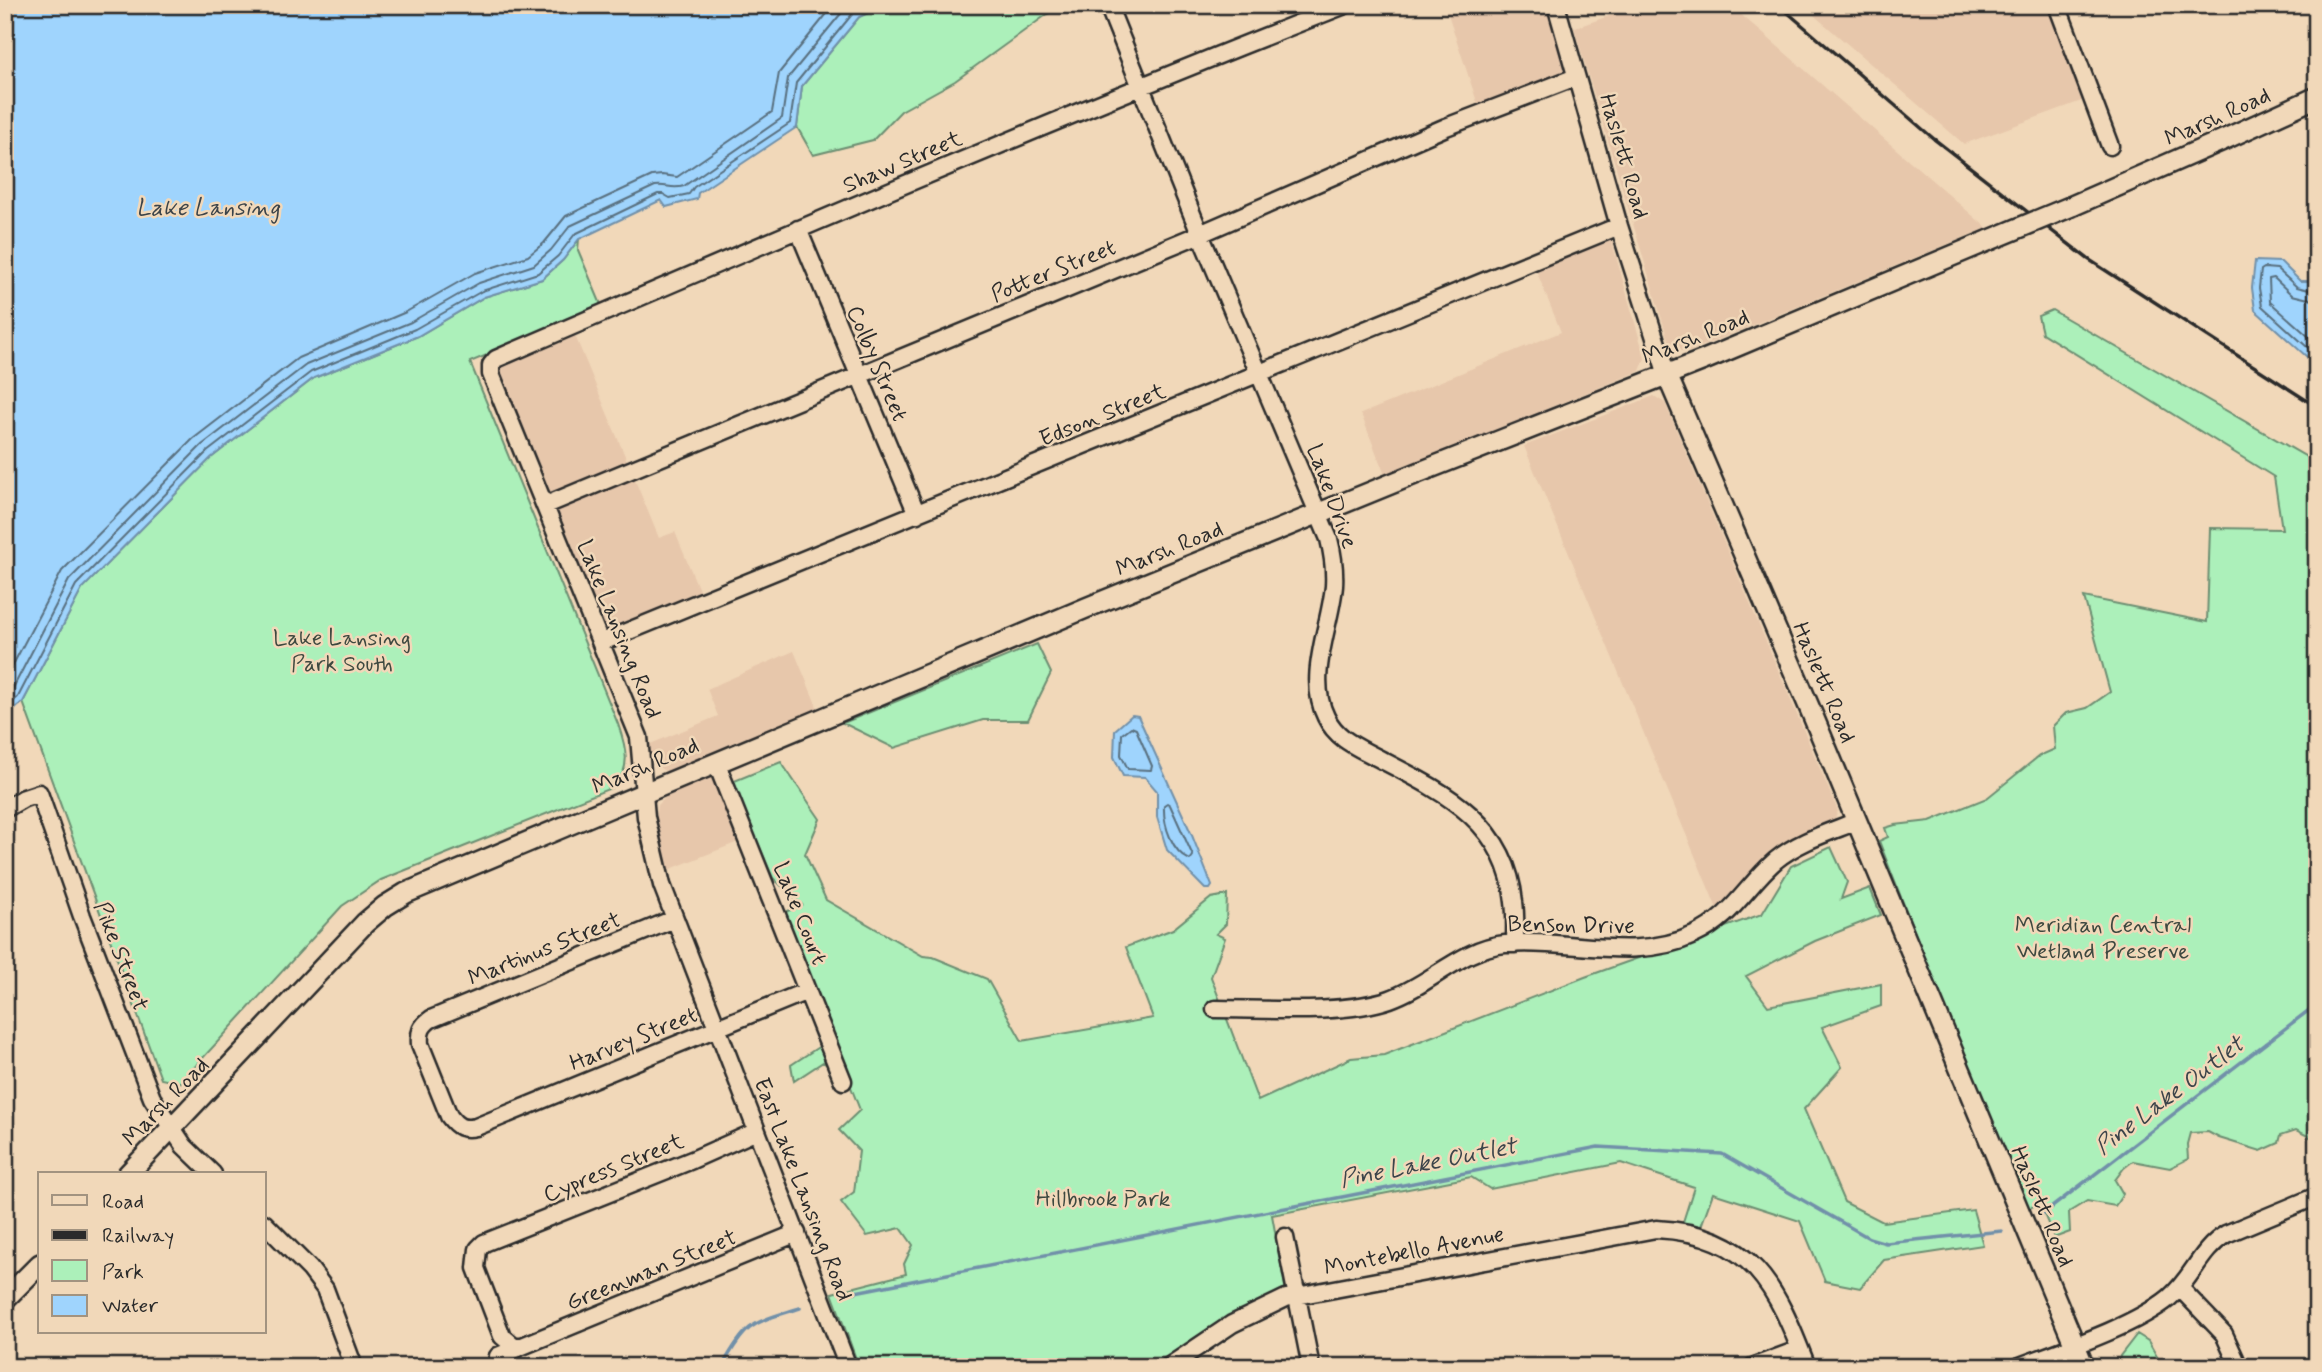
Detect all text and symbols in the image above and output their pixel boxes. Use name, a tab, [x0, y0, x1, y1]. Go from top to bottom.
street label: Marsh Road	[2160, 81, 2276, 155]
street label: Haslett Road	[1591, 91, 1655, 223]
street label: Shaw Street	[839, 124, 967, 201]
water label: Lake Lansing	[136, 193, 281, 224]
street label: Potter Street	[987, 233, 1121, 310]
street label: Colby Street	[838, 301, 914, 426]
street label: Marsh Road	[1638, 303, 1754, 373]
street label: Edson Street	[1035, 377, 1171, 455]
street label: Lake Drive	[1298, 440, 1364, 553]
street label: Marsh Road	[1112, 515, 1228, 585]
street label: Lake Lansing Road	[569, 536, 668, 724]
street label: Haslett Road	[1784, 618, 1862, 748]
park label: Lake Lansing Park South	[273, 624, 411, 680]
street label: Marsh Road	[588, 731, 704, 803]
street label: Lake Court	[765, 858, 833, 970]
street label: Pike Street	[86, 898, 155, 1016]
street label: Martinus Street	[464, 906, 626, 994]
street label: Benson Drive	[1507, 910, 1635, 942]
park label: Meridian Central Wetland Preserve	[2015, 911, 2191, 967]
street label: Harvey Street	[565, 1001, 702, 1079]
water label: Pine Lake Outlet	[2089, 1028, 2253, 1162]
street label: Marsh Road	[116, 1051, 216, 1153]
street label: East Lake Lansing Road	[746, 1074, 859, 1306]
street label: Cypress Street	[539, 1127, 689, 1211]
water label: Pine Lake Outlet	[1337, 1131, 1522, 1196]
street label: Haslett Road	[2002, 1142, 2080, 1272]
legend	[38, 1172, 266, 1334]
park label: Hillbrook Park	[1036, 1185, 1170, 1215]
text: Road	[102, 1188, 144, 1216]
street label: Montebello Avenue	[1322, 1220, 1507, 1284]
text: Railway	[102, 1222, 174, 1250]
street label: Greenman Street	[562, 1223, 741, 1319]
text: Park	[102, 1258, 144, 1286]
text: Water	[102, 1292, 158, 1320]

